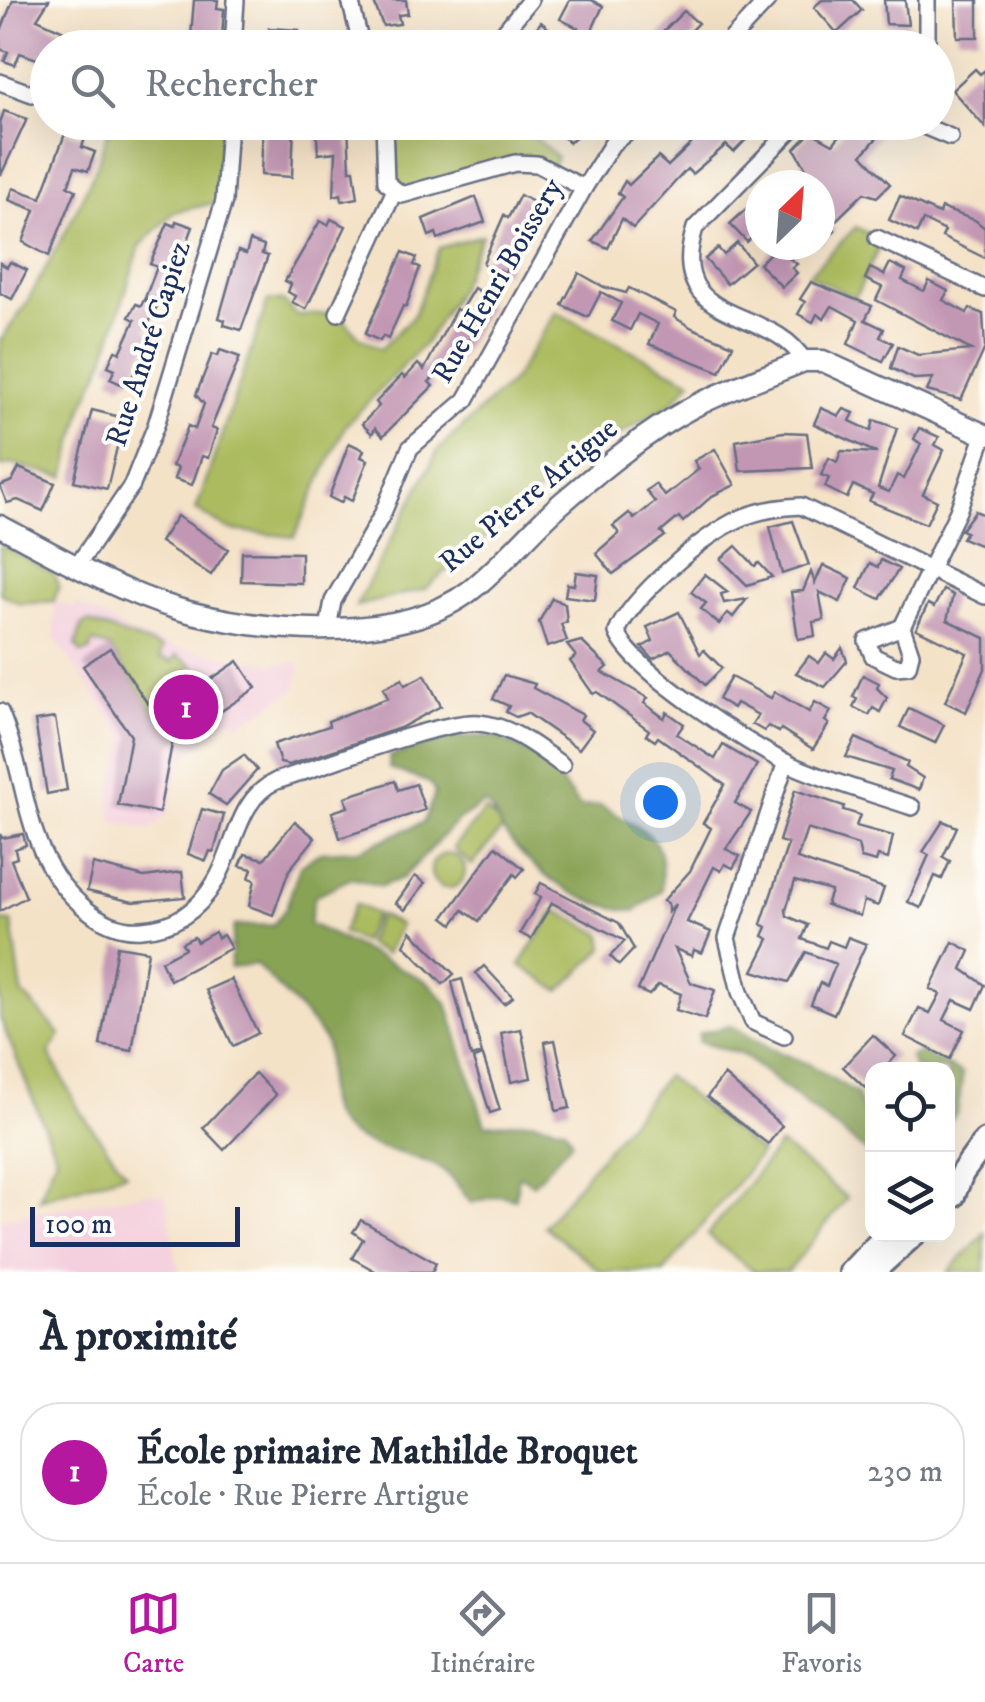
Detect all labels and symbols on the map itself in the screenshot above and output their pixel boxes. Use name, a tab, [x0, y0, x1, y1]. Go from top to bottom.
north arrow	[745, 170, 835, 260]
street label: Rue Henri Boissery	[424, 171, 572, 390]
street label: Rue André Capiez	[98, 237, 200, 451]
street label: Rue Pierre Artigue	[432, 411, 626, 581]
pin: 1	[154, 670, 218, 744]
your location	[635, 777, 686, 828]
scale bar	[30, 1202, 240, 1246]

